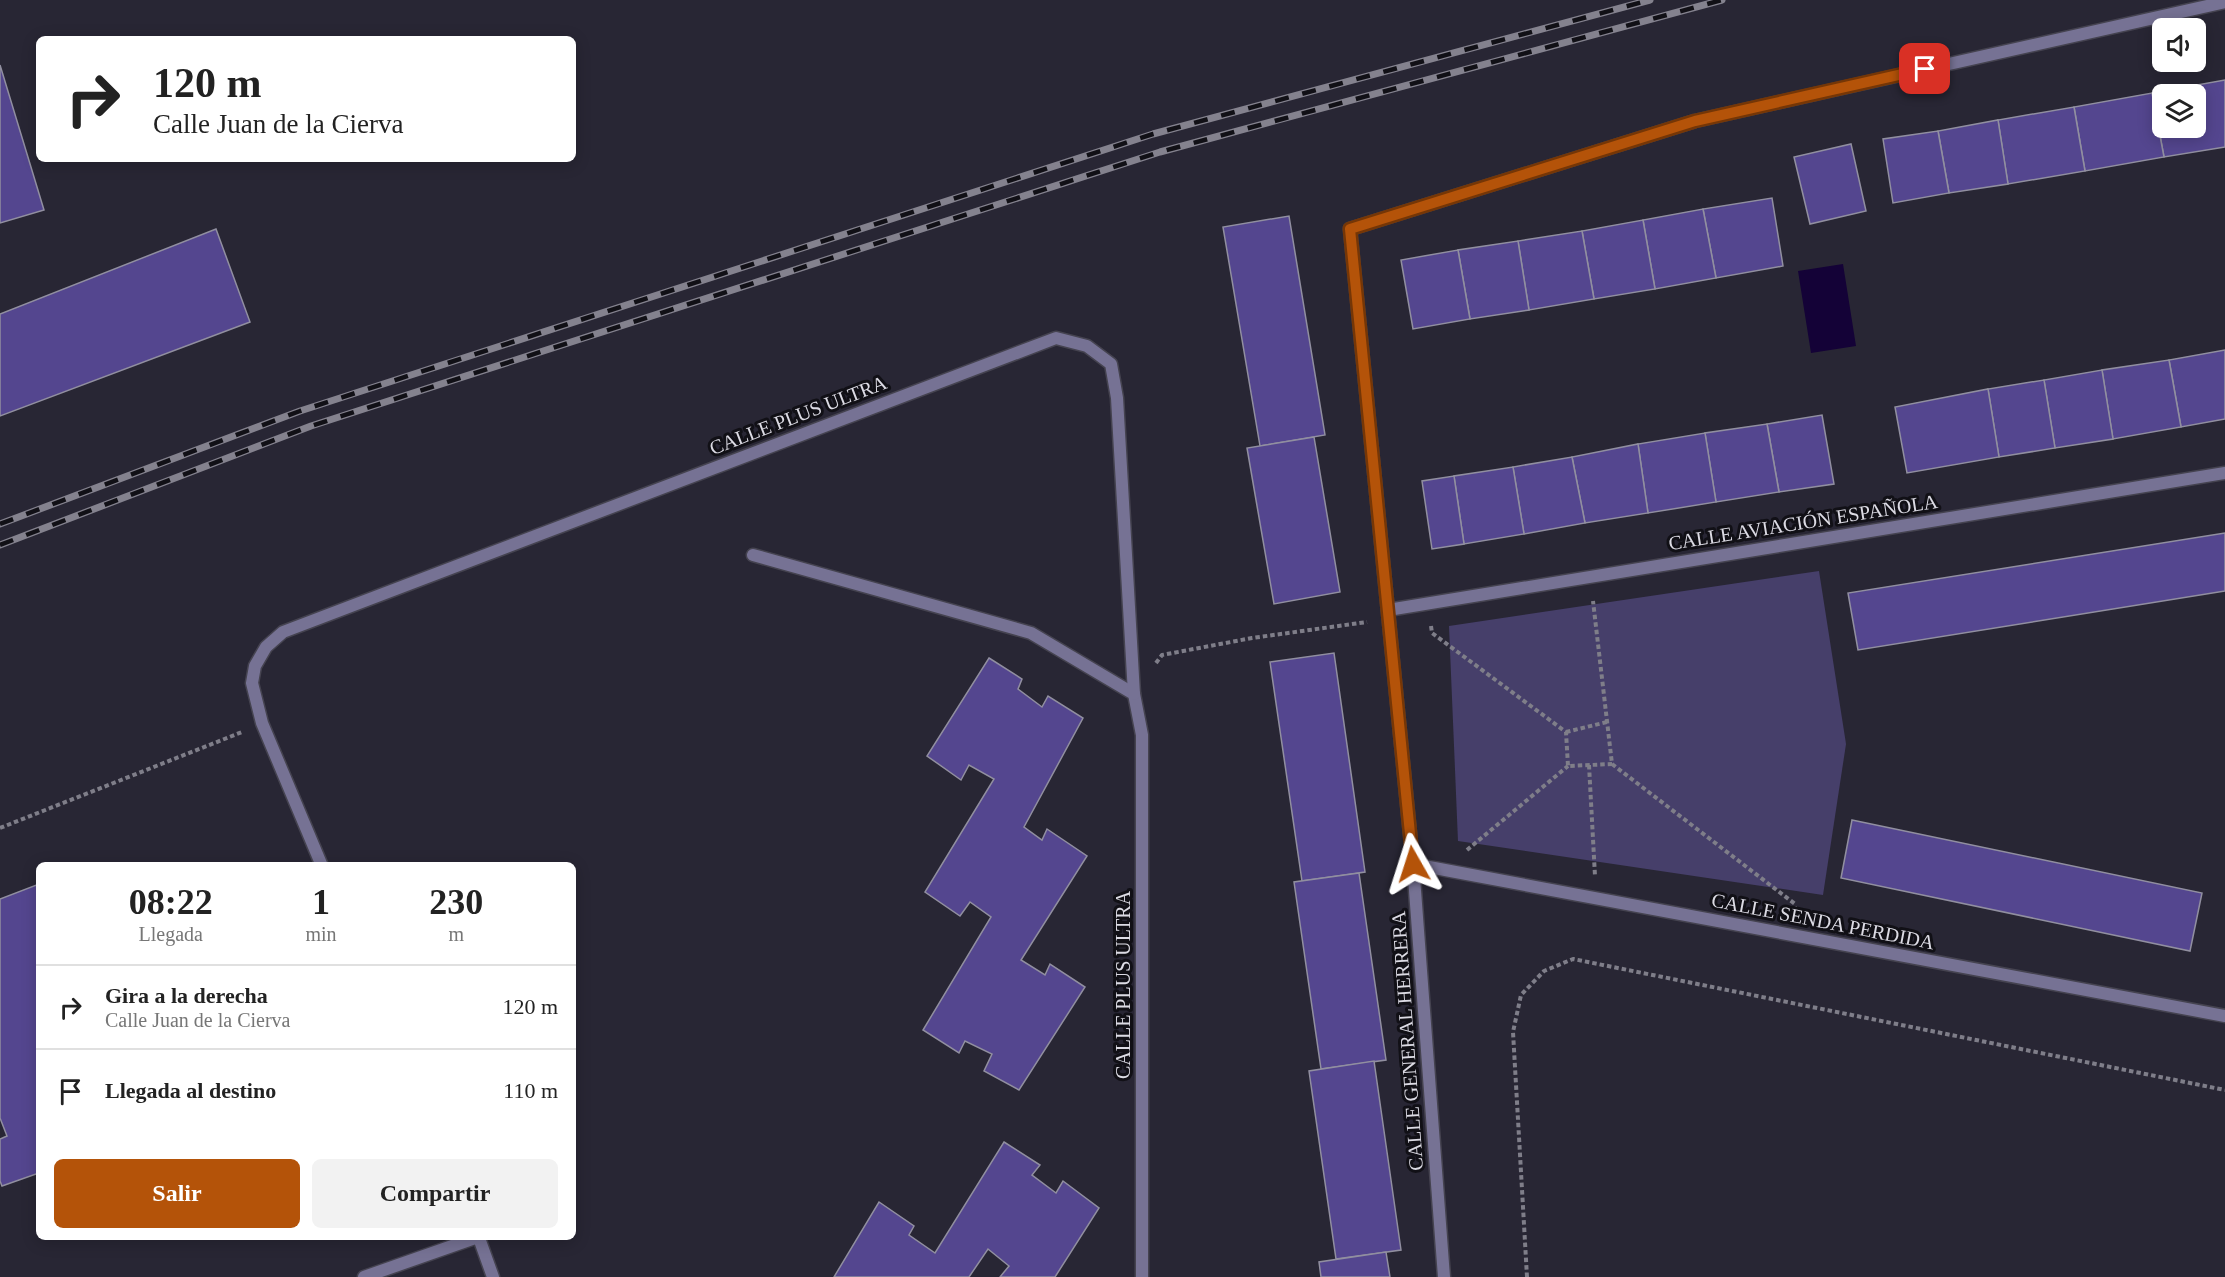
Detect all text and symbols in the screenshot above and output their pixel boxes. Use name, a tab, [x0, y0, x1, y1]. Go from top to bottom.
map controls	[2152, 18, 2206, 138]
button: sound	[2152, 18, 2206, 72]
pin	[1899, 43, 1950, 94]
icon: arrive	[1908, 52, 1941, 85]
icon: right	[54, 60, 132, 138]
text: 120 m	[153, 60, 262, 106]
button: layers	[2152, 84, 2206, 138]
text: Calle Juan de la Cierva	[153, 109, 403, 139]
street label: CALLE PLUS ULTRA	[706, 371, 890, 459]
street label: CALLE AVIACIÓN ESPAÑOLA	[1667, 489, 1940, 554]
position arrow	[1381, 832, 1445, 896]
text: 08:22	[129, 882, 213, 922]
text: 1	[312, 882, 330, 922]
text: 230	[429, 882, 483, 922]
street label: CALLE SENDA PERDIDA	[1710, 889, 1937, 954]
street label: CALLE PLUS ULTRA	[1112, 890, 1134, 1079]
street label: CALLE GENERAL HERRERA	[1387, 910, 1427, 1172]
text: Llegada	[139, 923, 203, 945]
text: min	[305, 923, 337, 945]
text: m	[449, 923, 464, 945]
text: Gira a la derecha	[105, 983, 268, 1008]
icon: right	[54, 991, 87, 1024]
text: 120 m	[502, 994, 558, 1019]
text: Calle Juan de la Cierva	[105, 1009, 291, 1031]
icon: arrive	[54, 1075, 87, 1108]
text: Llegada al destino	[105, 1078, 276, 1103]
text: 110 m	[503, 1078, 558, 1103]
button: Salir	[54, 1159, 300, 1228]
button: Compartir	[312, 1159, 558, 1228]

